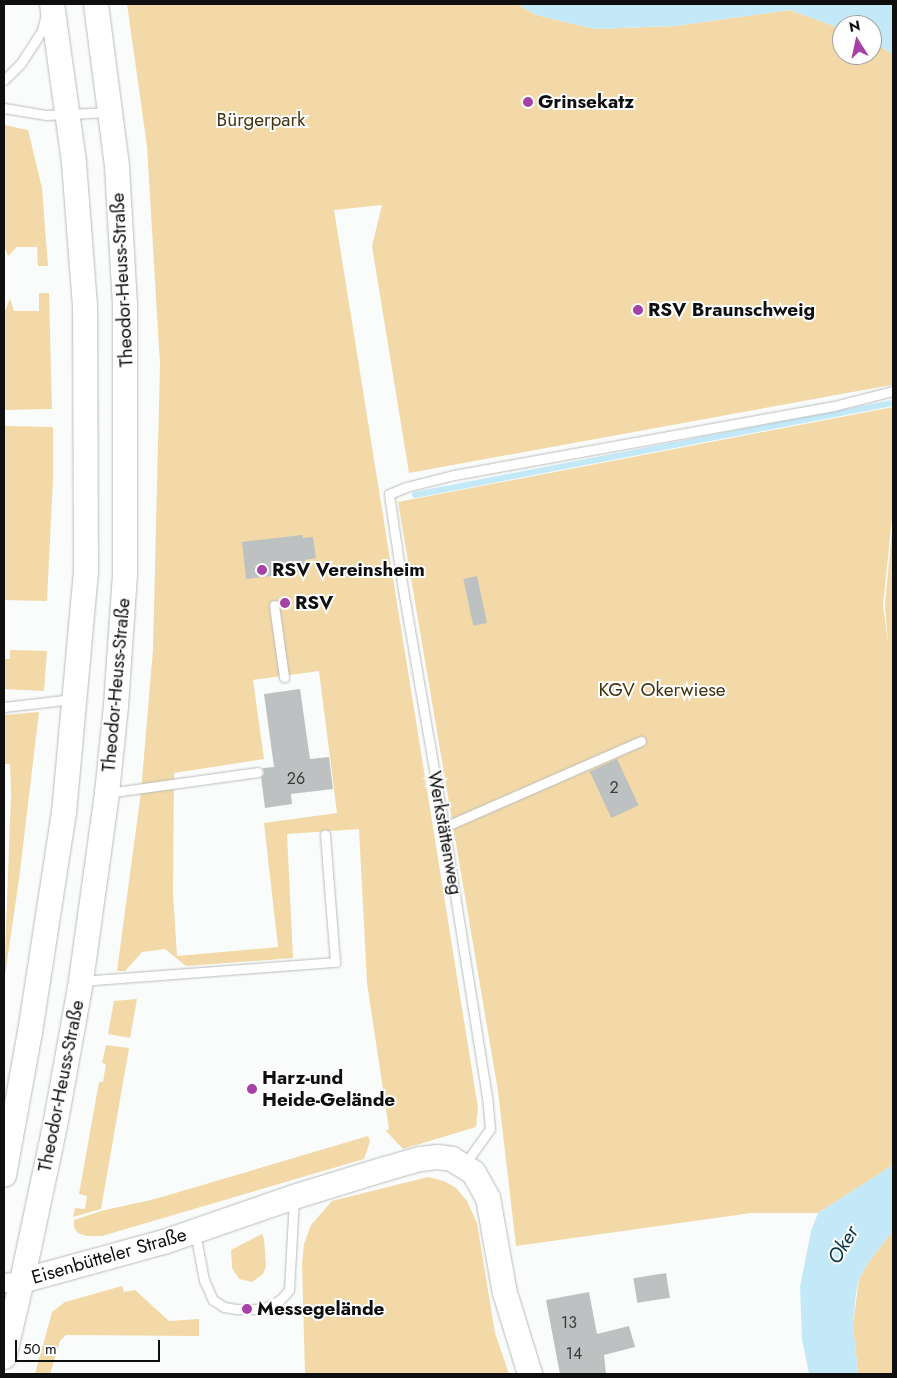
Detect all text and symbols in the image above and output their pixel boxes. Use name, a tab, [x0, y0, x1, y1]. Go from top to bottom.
north arrow	[832, 15, 882, 65]
text: N	[847, 15, 862, 37]
place label: Grinsekatz	[538, 91, 634, 113]
marker: Grinsekatz	[522, 96, 534, 108]
park label: Bürgerpark	[217, 109, 305, 131]
street label: Theodor-Heuss-Straße	[106, 192, 138, 368]
place label: RSV Braunschweig	[648, 299, 815, 321]
marker: RSV Braunschweig	[632, 304, 644, 316]
place label: RSV Vereinsheim	[272, 559, 425, 581]
marker: RSV Vereinsheim	[256, 564, 268, 576]
place label: RSV	[295, 592, 333, 614]
street label: Theodor-Heuss-Straße	[97, 597, 135, 773]
marker: RSV	[279, 597, 291, 609]
park label: KGV Okerwiese	[598, 679, 726, 701]
house number: 26	[287, 769, 305, 789]
street label: Werkstättenweg	[423, 769, 467, 897]
house number: 2	[609, 778, 619, 798]
street label: Theodor-Heuss-Straße	[33, 998, 89, 1174]
place label: Harz-und Heide-Gelände	[262, 1067, 395, 1111]
marker: Harz-und Heide-Gelände	[246, 1083, 258, 1095]
water label: Oker	[822, 1222, 864, 1268]
street label: Eisenbütteler Straße	[29, 1223, 189, 1289]
place label: Messegelände	[257, 1298, 385, 1320]
marker: Messegelände	[241, 1303, 253, 1315]
house number: 13	[561, 1313, 577, 1333]
scale bar	[18, 1330, 162, 1362]
text: 50 m	[23, 1338, 57, 1360]
house number: 14	[566, 1344, 582, 1364]

